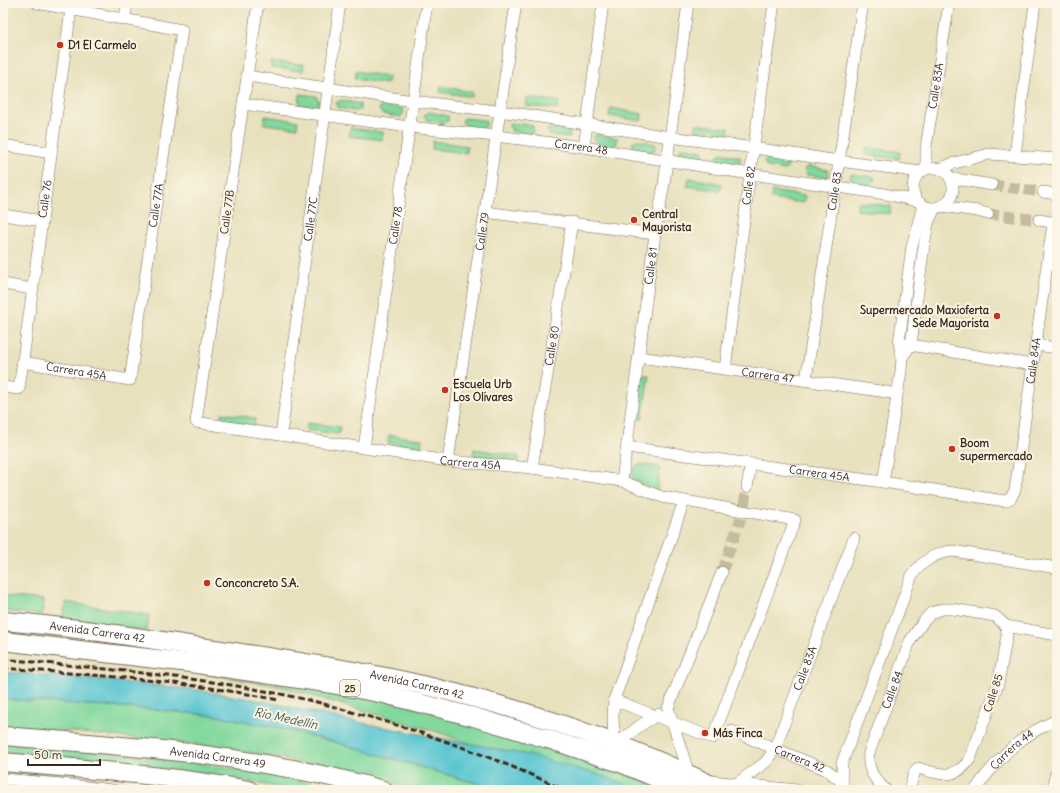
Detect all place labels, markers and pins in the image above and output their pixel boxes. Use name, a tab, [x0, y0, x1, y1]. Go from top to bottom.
place label: D1 El Carmelo	[68, 38, 136, 52]
marker: D1 El Carmelo	[55, 40, 65, 50]
place label: Central Mayorista	[642, 207, 692, 235]
marker: Central Mayorista	[629, 215, 639, 225]
place label: Supermercado Maxioferta Sede Mayorista	[860, 303, 990, 331]
marker: Supermercado Maxioferta Sede Mayorista	[992, 311, 1002, 321]
place label: Escuela Urb Los Olivares	[453, 377, 513, 404]
marker: Escuela Urb Los Olivares	[440, 385, 450, 395]
place label: Boom supermercado	[960, 436, 1032, 464]
marker: Boom supermercado	[947, 444, 957, 454]
place label: Conconcreto S.A.	[215, 576, 299, 590]
marker: Conconcreto S.A.	[202, 578, 212, 588]
place label: Más Finca	[713, 726, 763, 740]
marker: Más Finca	[700, 728, 710, 738]

